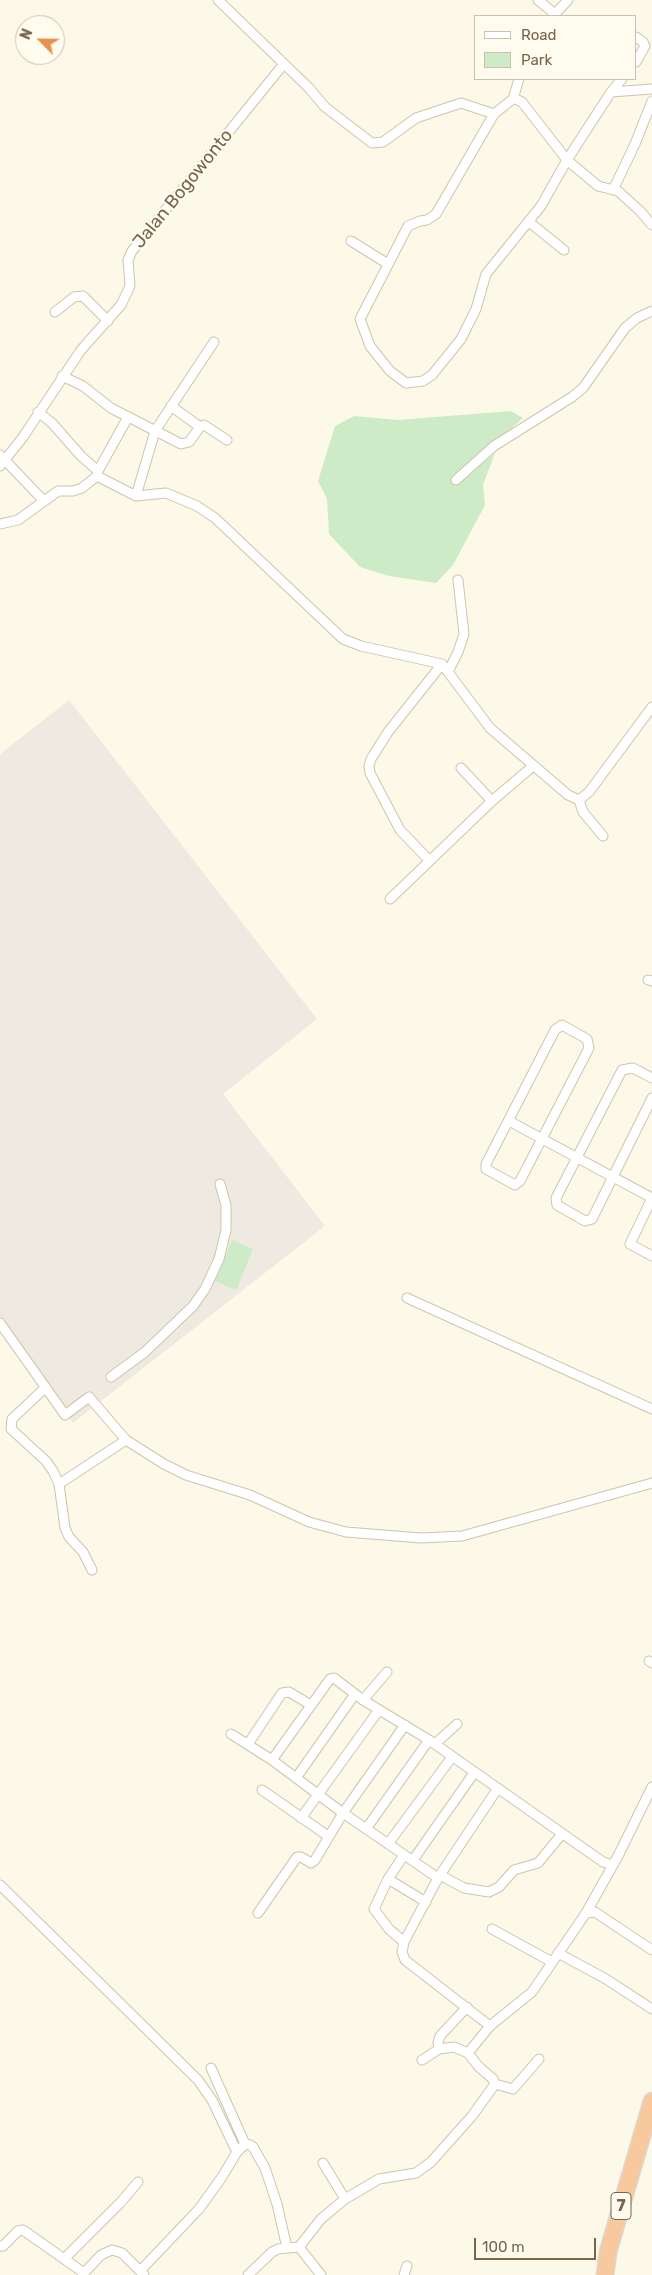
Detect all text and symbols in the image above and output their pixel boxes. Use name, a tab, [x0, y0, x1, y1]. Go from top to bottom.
north arrow	[15, 15, 65, 65]
legend	[474, 15, 637, 80]
text: N	[17, 26, 36, 42]
text: Road	[521, 26, 557, 44]
text: Park	[521, 51, 552, 69]
street label: Jalan Bogowonto	[128, 125, 238, 253]
road number: 7	[611, 2192, 631, 2220]
scale bar	[477, 2228, 600, 2260]
text: 100 m	[482, 2238, 524, 2256]

